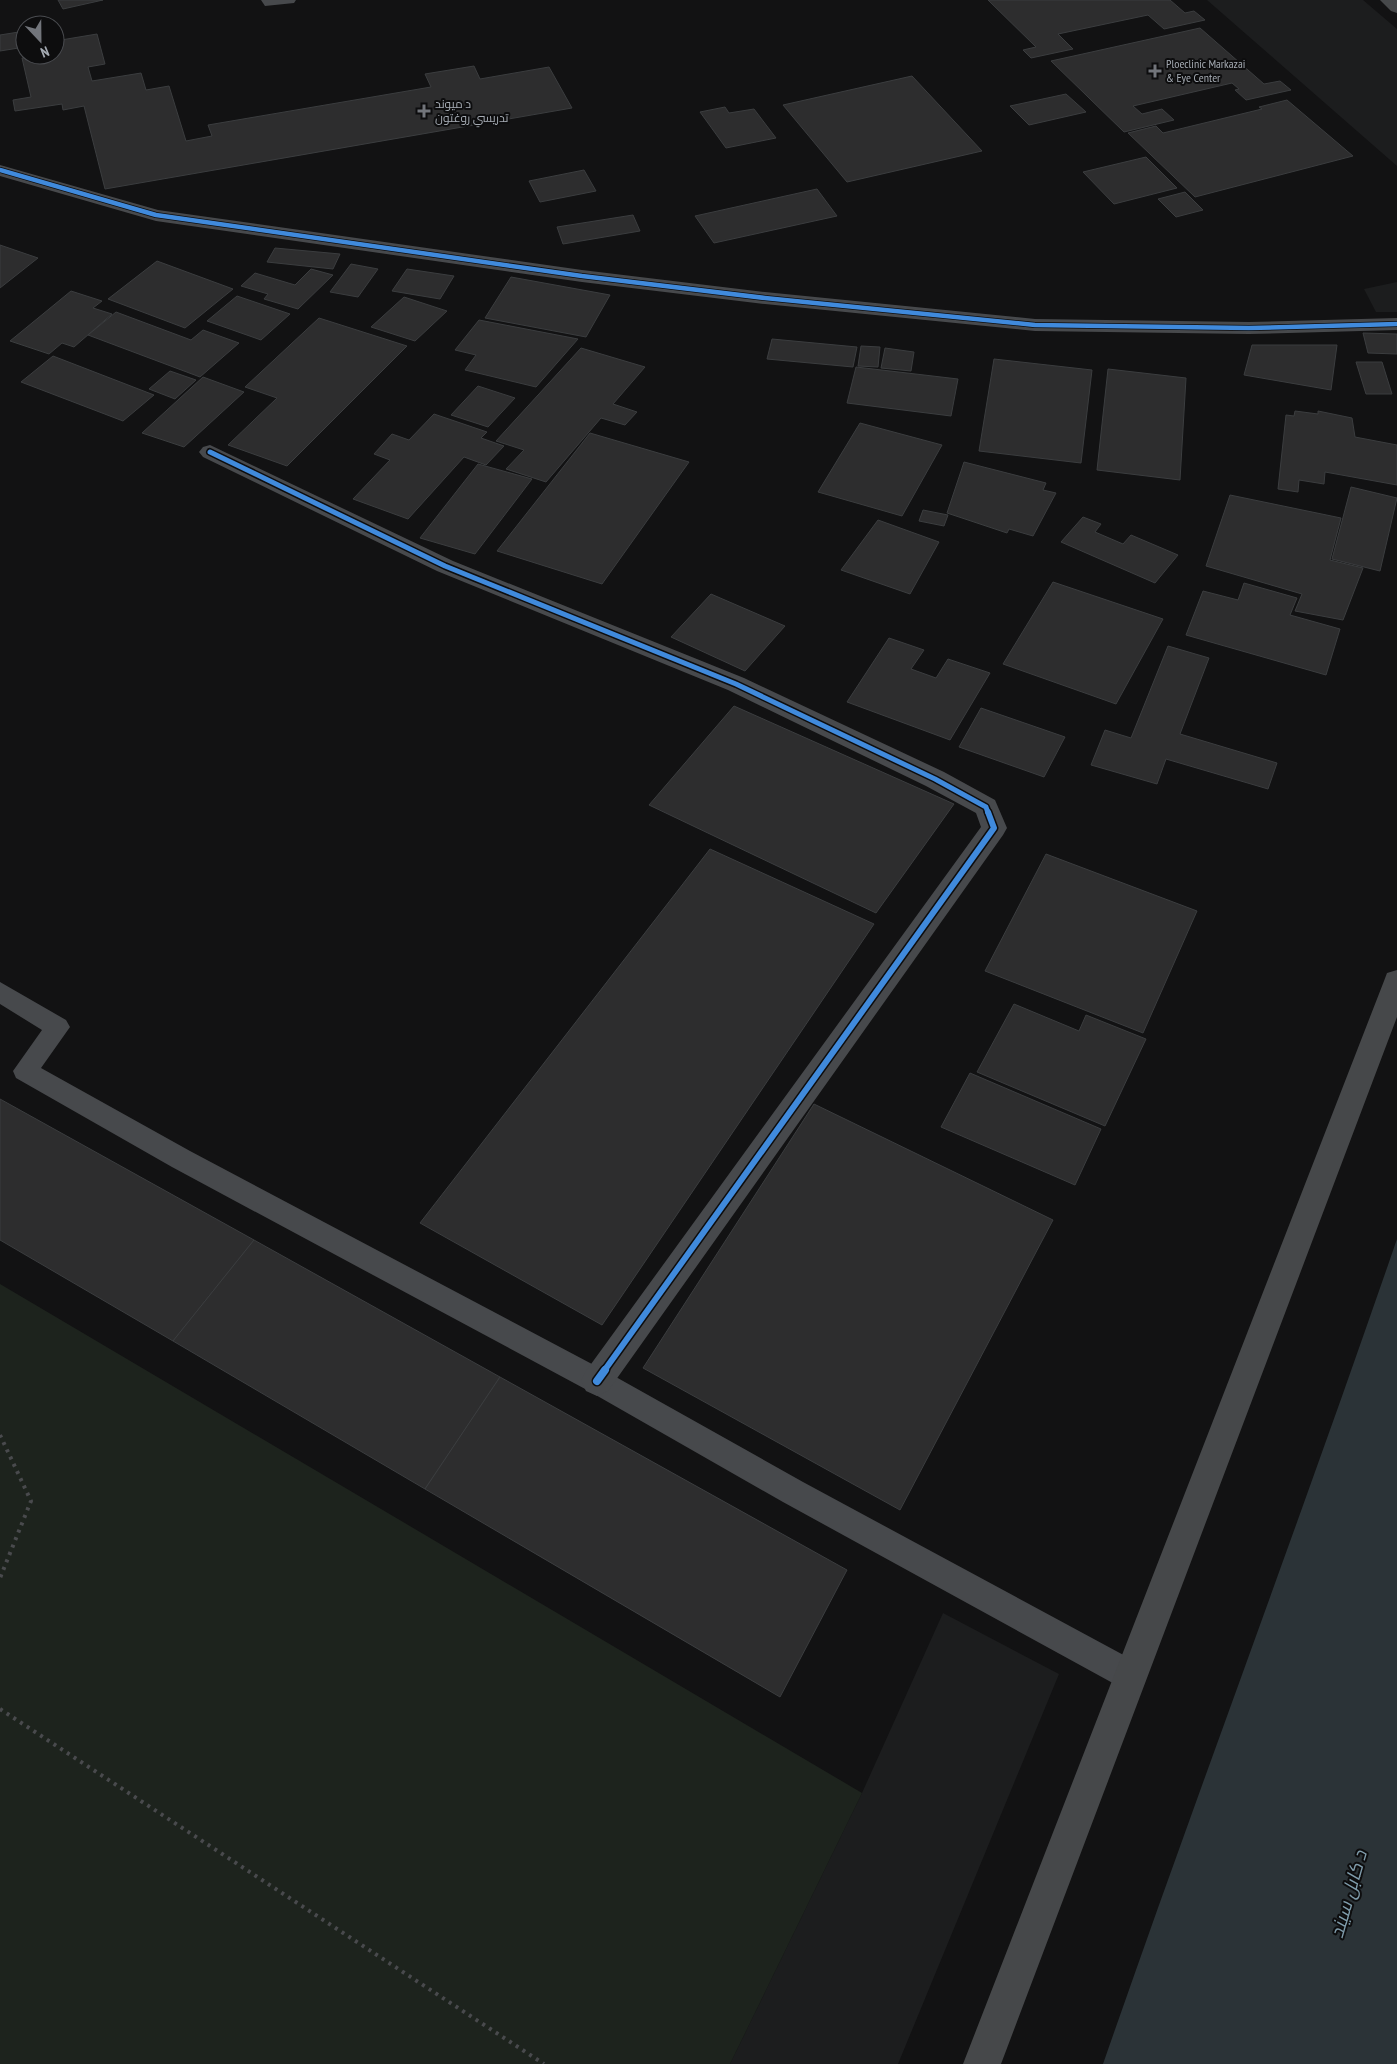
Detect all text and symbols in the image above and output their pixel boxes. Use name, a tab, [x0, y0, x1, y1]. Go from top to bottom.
north arrow	[15, 15, 65, 65]
text: N	[38, 42, 52, 62]
place label: Ploeclinic Markazai & Eye Center	[1166, 56, 1245, 85]
marker: Ploeclinic Markazai & Eye Center	[1148, 64, 1162, 78]
place label: د میوند تدریسي روغتون	[435, 96, 509, 128]
marker: د میوند تدریسي روغتون	[417, 104, 431, 118]
water label: د کابل سيند	[1324, 1847, 1372, 1941]

